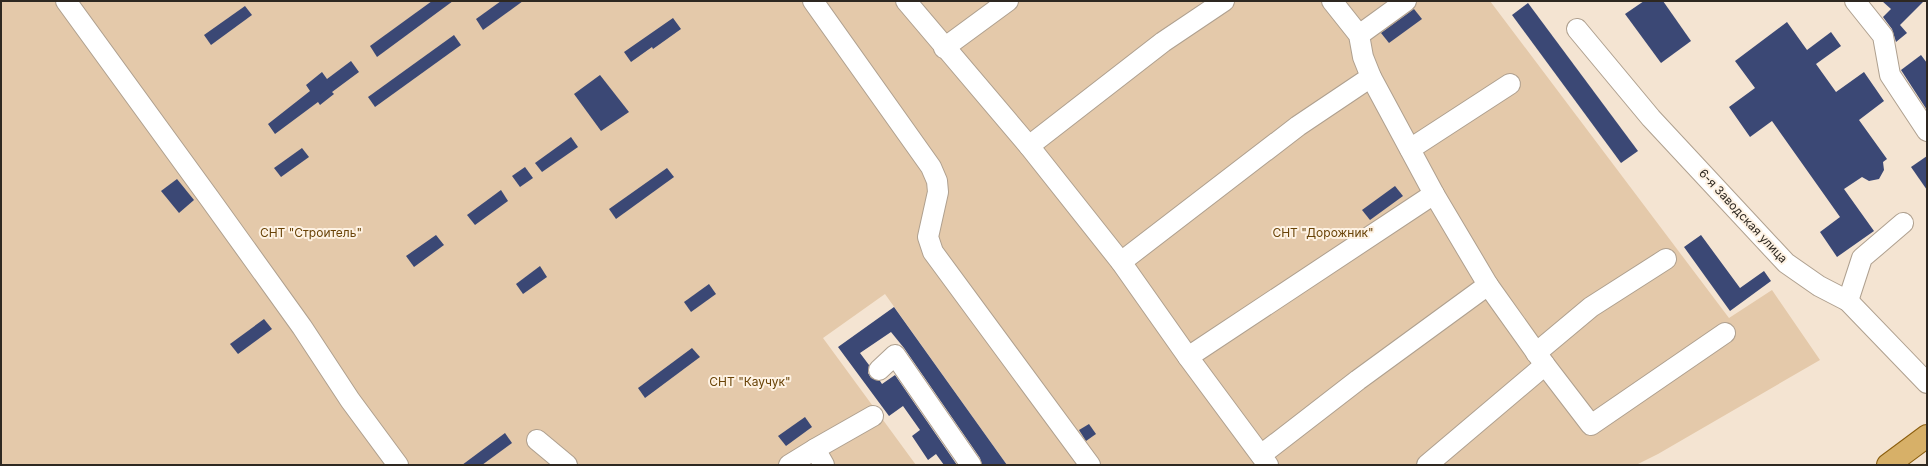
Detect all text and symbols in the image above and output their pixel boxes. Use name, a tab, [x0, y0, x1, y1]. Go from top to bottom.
street label: 6-я Заводская улица	[1696, 166, 1791, 266]
park label: СНТ "Строитель"	[260, 225, 362, 240]
park label: СНТ "Дорожник"	[1272, 225, 1374, 240]
park label: СНТ "Каучук"	[709, 374, 791, 389]

